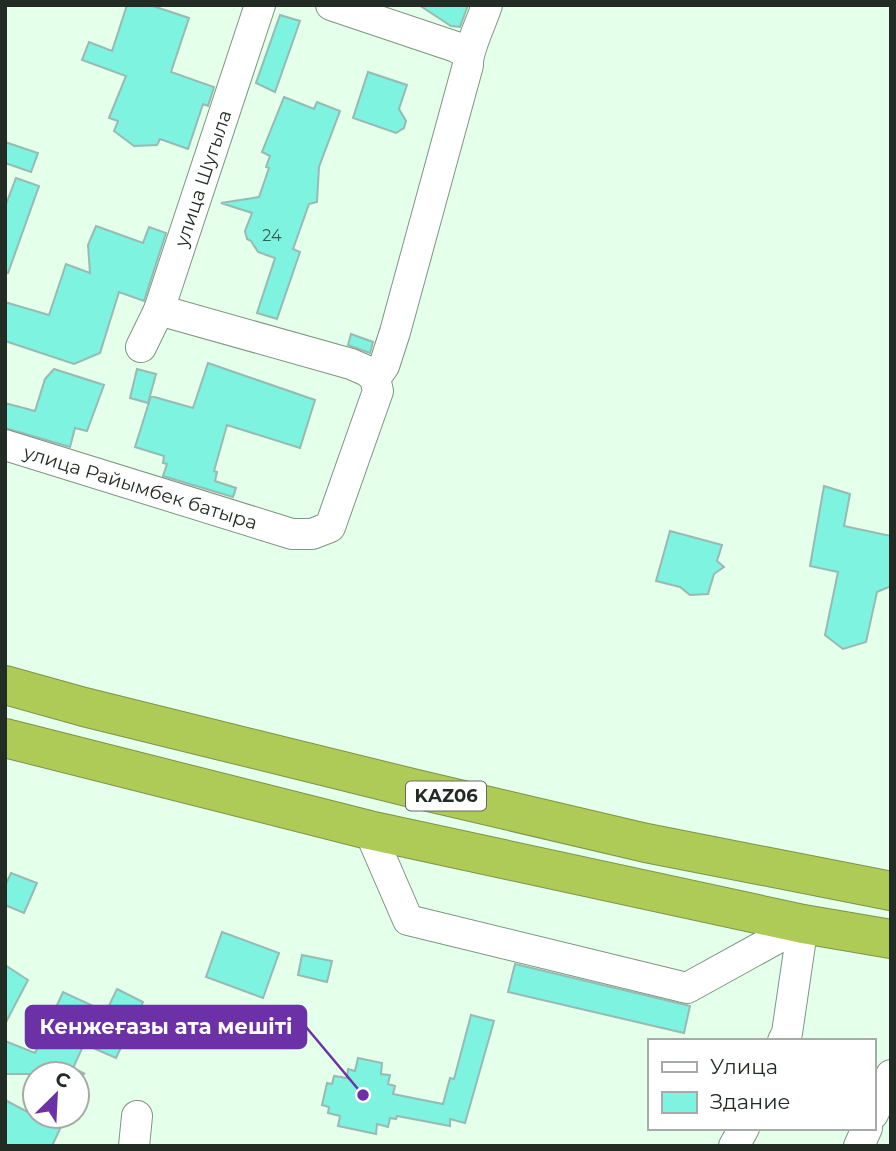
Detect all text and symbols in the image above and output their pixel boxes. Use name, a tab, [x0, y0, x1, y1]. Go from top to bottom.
street label: улица Шугыла	[169, 107, 236, 251]
house number: 24	[262, 226, 282, 245]
street label: улица Райымбек батыра	[20, 440, 260, 534]
road number: KАZ06	[406, 782, 486, 810]
callout: Кенжеғазы ата мешіті	[26, 1006, 306, 1048]
text: Кенжеғазы ата мешіті	[40, 1014, 292, 1039]
legend	[648, 1039, 875, 1130]
text: Улица	[710, 1054, 778, 1079]
north arrow	[21, 1060, 91, 1130]
text: С	[52, 1067, 74, 1093]
text: Здание	[710, 1089, 791, 1114]

